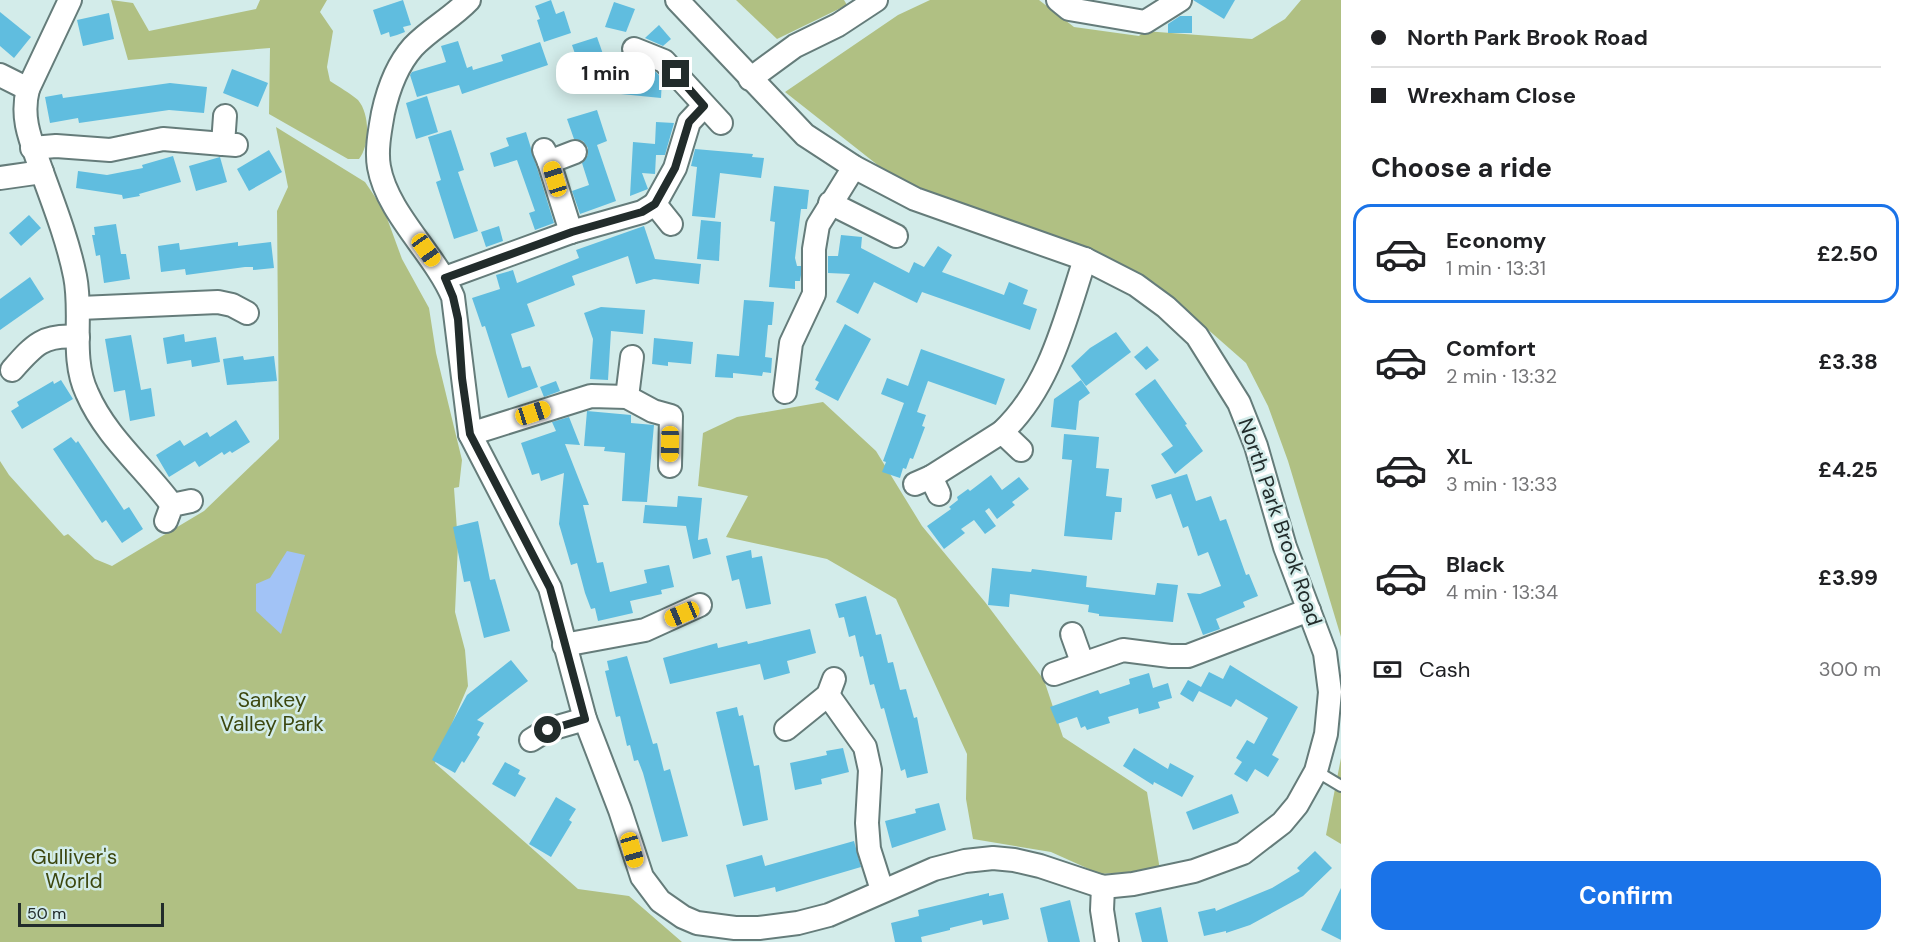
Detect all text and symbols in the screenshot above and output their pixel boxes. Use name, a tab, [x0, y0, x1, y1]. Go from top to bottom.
text: North Park Brook Road	[1407, 23, 1648, 52]
callout: 1 min	[556, 53, 655, 95]
text: 1 min	[581, 60, 630, 86]
route end	[662, 60, 689, 87]
text: Wrexham Close	[1407, 81, 1576, 110]
text: Choose a ride	[1371, 150, 1552, 185]
car	[541, 159, 569, 199]
text: Economy	[1446, 226, 1546, 255]
icon: car	[1374, 227, 1428, 281]
car	[408, 230, 444, 270]
text: £2.50	[1817, 239, 1878, 268]
text: 1 min · 13:31	[1446, 255, 1546, 281]
text: Comfort	[1446, 334, 1536, 363]
icon: car	[1374, 335, 1428, 389]
text: £3.38	[1818, 347, 1878, 376]
text: 2 min · 13:32	[1446, 363, 1557, 389]
car	[513, 399, 553, 427]
street label: North Park Brook Road	[1231, 415, 1329, 629]
car	[661, 426, 679, 462]
text: XL	[1446, 442, 1473, 471]
icon: car	[1374, 443, 1428, 497]
text: £4.25	[1818, 455, 1878, 484]
text: 3 min · 13:33	[1446, 471, 1558, 497]
text: Black	[1446, 550, 1505, 579]
icon: car	[1374, 551, 1428, 605]
text: £3.99	[1818, 563, 1878, 592]
text: 4 min · 13:34	[1446, 579, 1558, 605]
car	[662, 599, 702, 629]
icon: cash	[1371, 653, 1404, 686]
text: Cash	[1419, 655, 1470, 684]
text: 300 m	[1819, 656, 1881, 682]
park label: Sankey Valley Park	[220, 686, 324, 738]
route start	[534, 716, 561, 743]
car	[618, 830, 646, 870]
park label: Gulliver's World	[31, 843, 117, 895]
button: Confirm	[1371, 861, 1881, 930]
scale bar	[18, 900, 164, 928]
text: 50 m	[27, 903, 66, 924]

